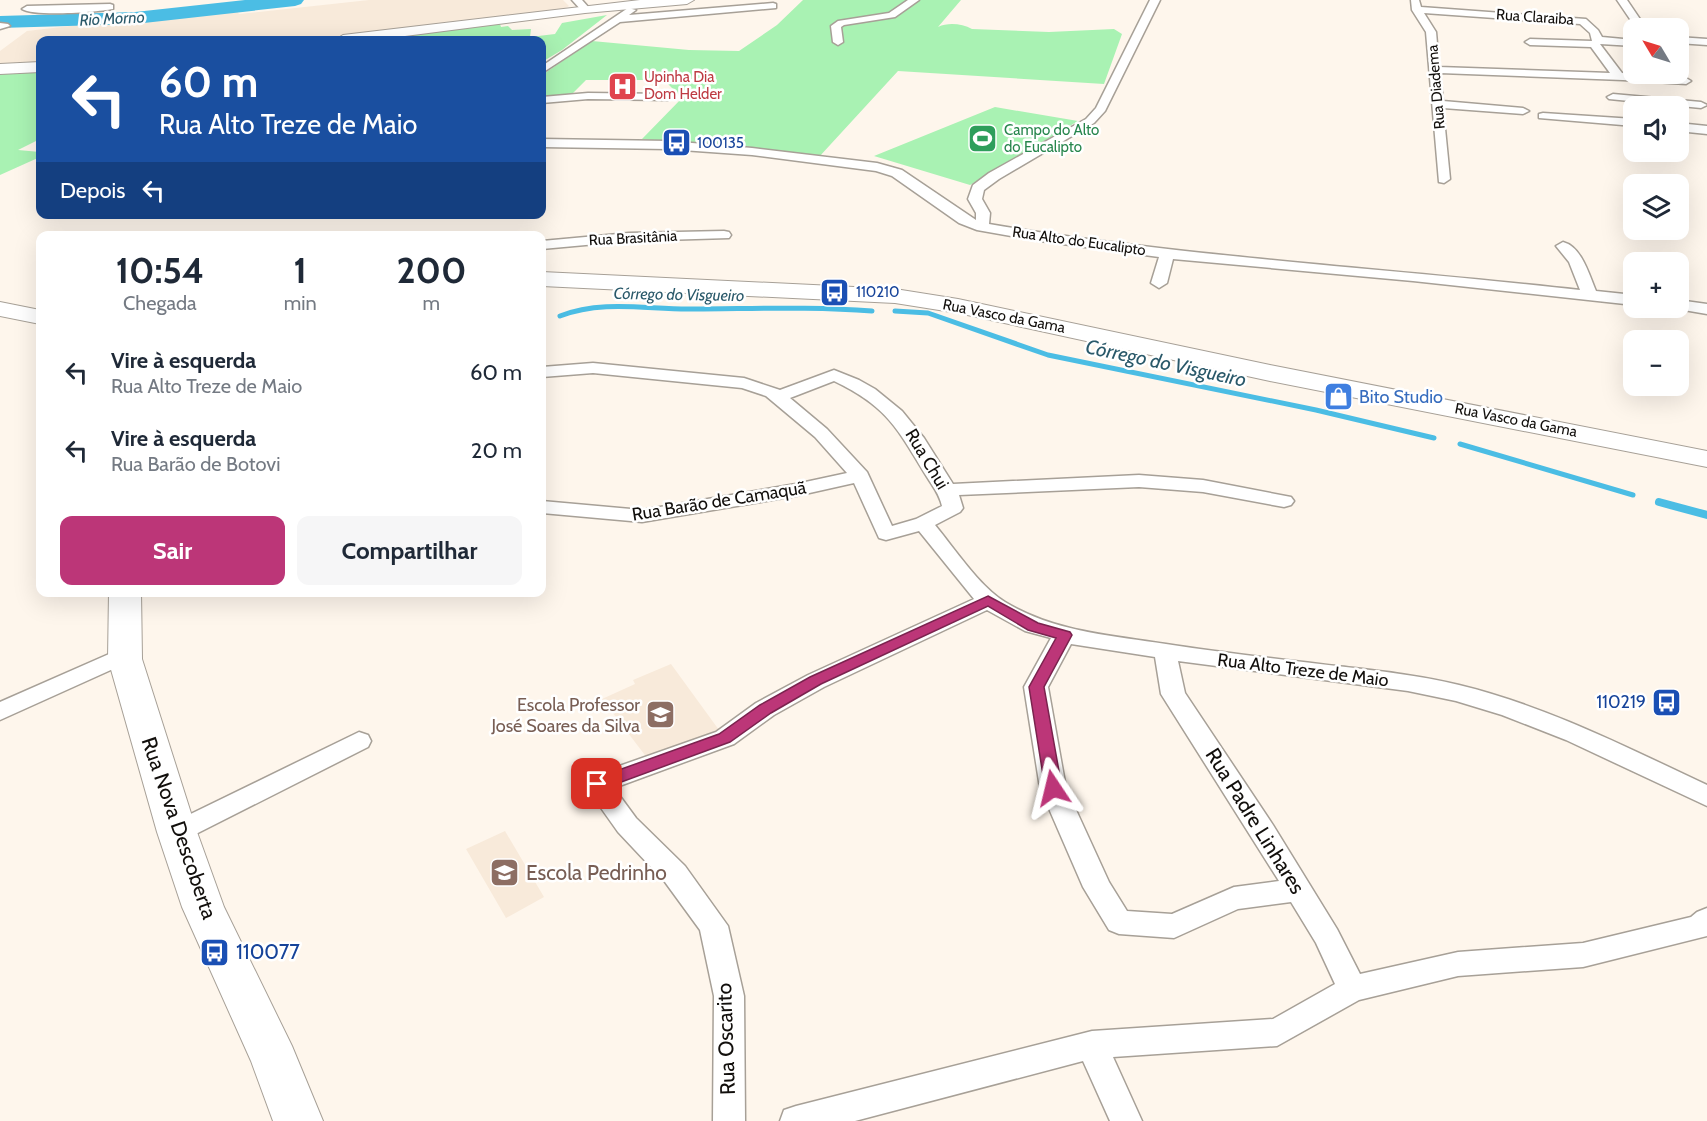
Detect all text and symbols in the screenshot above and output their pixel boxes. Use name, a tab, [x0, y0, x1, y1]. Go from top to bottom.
street label: Rua Claraiba	[1496, 5, 1575, 29]
water label: Rio Morno	[79, 7, 145, 30]
north arrow	[1623, 18, 1689, 84]
map controls	[1623, 18, 1689, 396]
street label: Rua Diadema	[1423, 43, 1449, 130]
text: 60 m	[159, 56, 258, 108]
icon: left	[60, 60, 138, 138]
place label: Upinha Dia Dom Helder	[644, 68, 722, 103]
hospital icon: Upinha Dia Dom Helder	[607, 70, 639, 102]
button: sound	[1623, 96, 1689, 162]
text: Rua Alto Treze de Maio	[159, 108, 417, 141]
place label: Campo do Alto do Eucalipto	[1004, 121, 1099, 156]
sports icon: Campo do Alto do Eucalipto	[967, 123, 999, 155]
bus stop icon: 100135	[660, 127, 692, 159]
place label: 100135	[697, 134, 744, 152]
icon: left	[137, 174, 170, 207]
button: layers	[1623, 174, 1689, 240]
text: Depois	[60, 177, 125, 204]
street label: Rua Alto do Eucalipto	[1011, 223, 1147, 259]
street label: Rua Brasitânia	[588, 227, 678, 249]
text: 10:54	[116, 248, 204, 292]
text: 1	[294, 248, 307, 292]
text: 200	[396, 248, 466, 292]
button: +	[1623, 252, 1689, 318]
bus stop icon: 110210	[819, 276, 851, 308]
place label: 110210	[856, 283, 899, 301]
water label: Córrego do Visgueiro	[613, 284, 745, 305]
text: Chegada	[123, 291, 197, 315]
text: min	[284, 291, 317, 315]
text: m	[423, 291, 440, 315]
street label: Rua Vasco da Gama	[941, 295, 1067, 337]
button: −	[1623, 330, 1689, 396]
water label: Córrego do Visgueiro	[1084, 334, 1248, 392]
text: Vire à esquerda	[111, 347, 256, 374]
icon: left	[60, 356, 93, 389]
text: 60 m	[470, 359, 522, 386]
text: Rua Alto Treze de Maio	[111, 374, 302, 398]
shop icon: Bito Studio	[1322, 381, 1354, 413]
place label: Bito Studio	[1359, 386, 1443, 408]
street label: Rua Vasco da Gama	[1453, 399, 1579, 441]
text: Vire à esquerda	[111, 425, 256, 452]
street label: Rua Chui	[900, 425, 954, 493]
icon: left	[60, 434, 93, 467]
text: 20 m	[471, 437, 522, 464]
text: Rua Barão de Botovi	[111, 452, 280, 476]
street label: Rua Barão de Camaquã	[630, 476, 808, 526]
button: Sair	[60, 516, 285, 585]
button: Compartilhar	[297, 516, 522, 585]
street label: Rua Alto Treze de Maio	[1216, 649, 1390, 691]
bus stop icon: 110219	[1651, 686, 1683, 718]
place label: 110219	[1596, 691, 1646, 713]
place label: Escola Professor José Soares da Silva	[490, 694, 640, 737]
school or university icon: Escola Professor José Soares da Silva	[645, 699, 677, 731]
street label: Rua Nova Descoberta	[137, 734, 222, 922]
street label: Rua Padre Linhares	[1200, 743, 1311, 899]
position arrow	[1021, 756, 1085, 820]
pin	[571, 758, 622, 809]
icon: arrive	[580, 767, 613, 800]
school or university icon: Escola Pedrinho	[489, 857, 521, 889]
place label: Escola Pedrinho	[526, 860, 667, 885]
bus stop icon: 110077	[199, 936, 231, 968]
place label: 110077	[236, 939, 300, 964]
street label: Rua Oscarito	[711, 983, 740, 1096]

